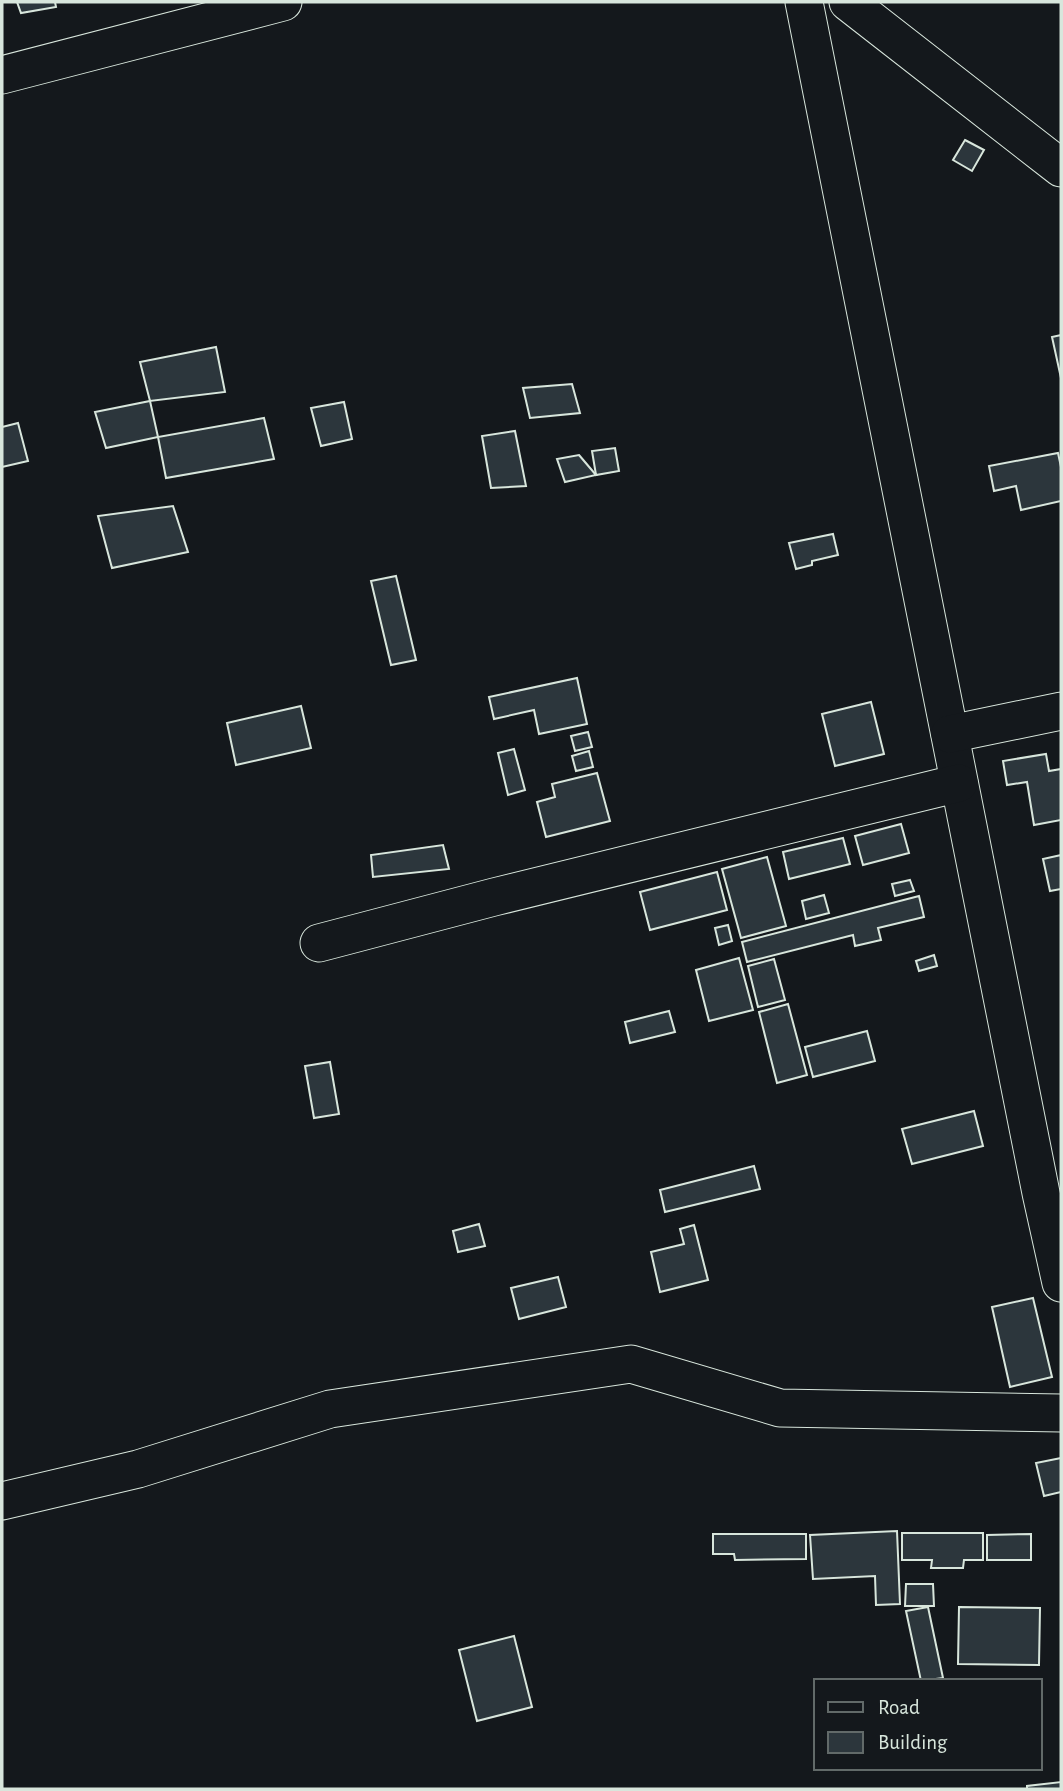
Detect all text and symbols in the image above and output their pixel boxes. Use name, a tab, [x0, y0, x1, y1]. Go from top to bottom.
legend	[814, 1679, 1042, 1770]
text: Road	[878, 1697, 920, 1718]
text: Building	[878, 1732, 948, 1753]

